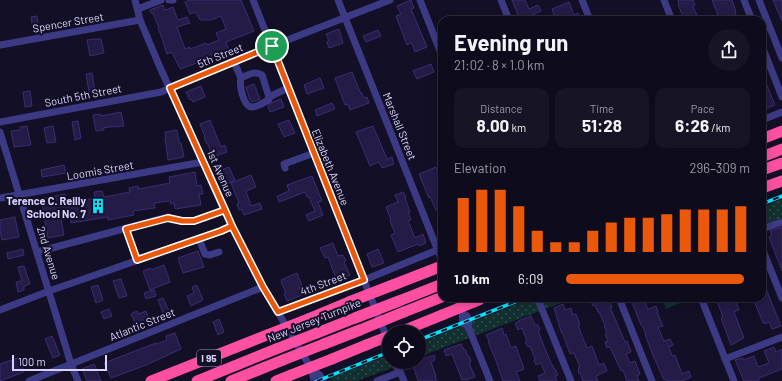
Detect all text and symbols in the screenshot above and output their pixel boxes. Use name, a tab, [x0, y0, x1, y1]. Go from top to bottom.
street label: Spencer Street	[31, 9, 105, 35]
pin	[255, 29, 289, 63]
text: Evening run	[454, 29, 568, 55]
button: share	[708, 29, 750, 71]
icon: arrive	[261, 35, 283, 57]
street label: 5th Street	[195, 40, 245, 70]
text: 21:02 · 8 × 1.0 km	[454, 57, 544, 73]
street label: South 5th Street	[43, 81, 123, 109]
street label: Marshall Street	[381, 90, 419, 162]
text: Distance	[480, 102, 522, 115]
text: Time	[590, 102, 614, 115]
text: Pace	[691, 102, 714, 115]
text: 8.00	[477, 115, 509, 135]
text: 51:28	[582, 115, 622, 135]
text: 6:26	[675, 115, 709, 135]
text: km	[509, 121, 526, 134]
text: /km	[709, 121, 730, 134]
street label: Elizabeth Avenue	[310, 127, 352, 207]
street label: 1st Avenue	[205, 147, 237, 199]
street label: Loomis Street	[66, 158, 134, 182]
text: Elevation	[454, 160, 506, 176]
text: 296–309 m	[690, 160, 750, 176]
place label: Terence C. Reilly School No. 7	[6, 194, 87, 220]
building icon: Terence C. Reilly School No. 7	[89, 197, 107, 215]
street label: 2nd Avenue	[35, 225, 63, 281]
street label: 4th Street	[298, 268, 348, 298]
text: 1.0 km	[454, 271, 490, 287]
text: 6:09	[518, 271, 543, 287]
street label: New Jersey Turnpike	[265, 295, 363, 345]
street label: Atlantic Street	[107, 305, 177, 343]
map controls	[382, 325, 426, 369]
button: locate	[382, 325, 426, 369]
road number: I 95	[197, 350, 221, 366]
scale bar	[12, 353, 107, 372]
text: 100 m	[18, 355, 46, 368]

